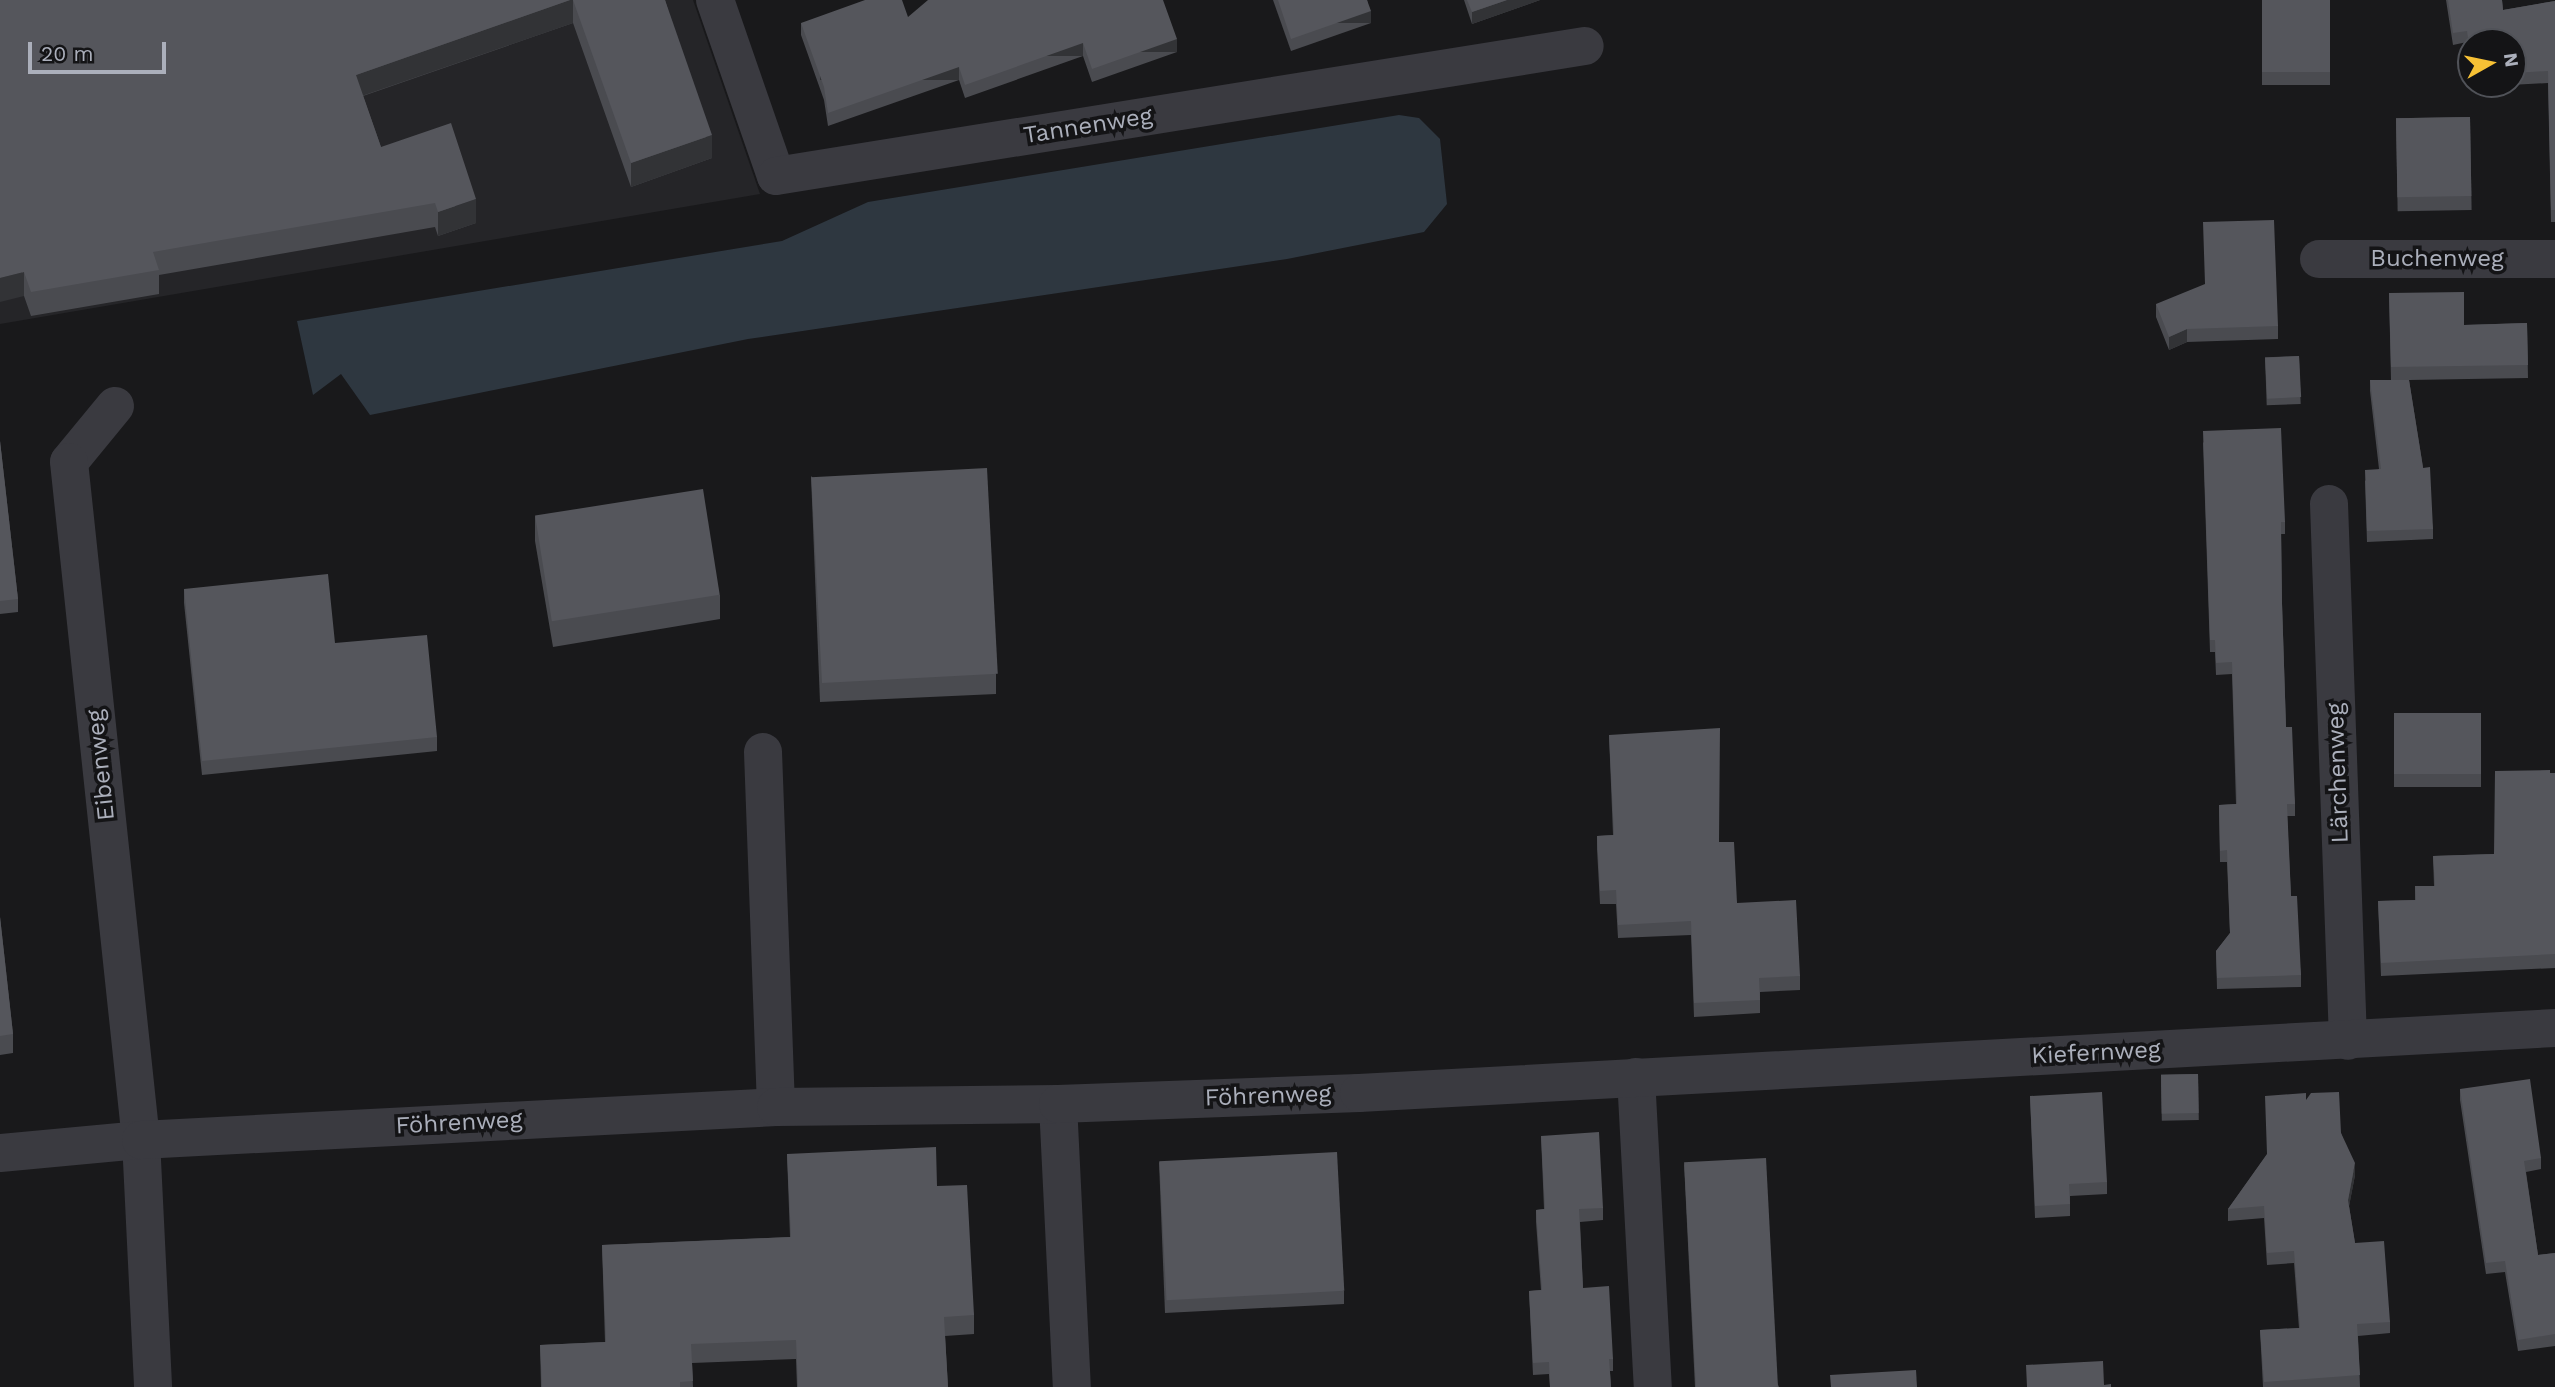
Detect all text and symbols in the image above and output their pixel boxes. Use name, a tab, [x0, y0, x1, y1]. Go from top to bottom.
scale bar	[32, 28, 170, 72]
north arrow	[2457, 28, 2527, 98]
text: 20 m	[41, 41, 93, 66]
text: N	[2499, 51, 2524, 69]
street label: Tannenweg	[1021, 102, 1155, 150]
street label: Buchenweg	[2370, 245, 2504, 273]
street label: Lärchenweg	[2321, 702, 2355, 844]
street label: Eibenweg	[81, 708, 121, 822]
street label: Kiefernweg	[2031, 1035, 2161, 1071]
street label: Föhrenweg	[1204, 1079, 1332, 1113]
street label: Föhrenweg	[395, 1105, 523, 1141]

